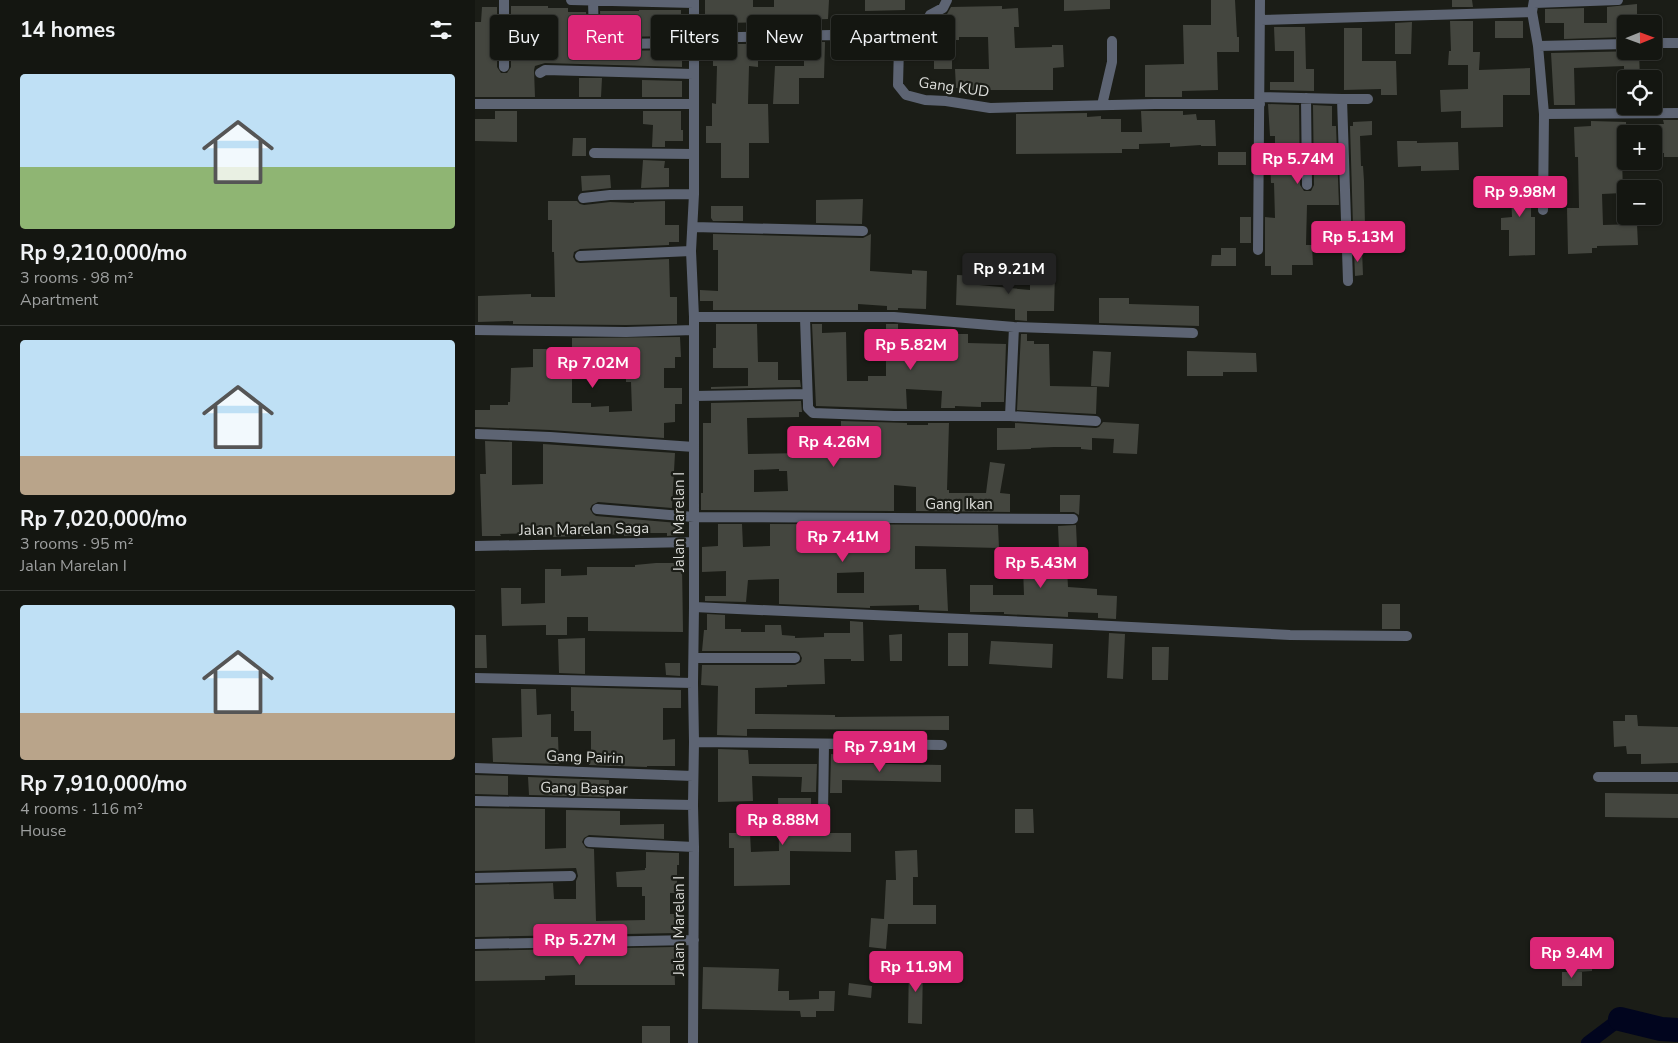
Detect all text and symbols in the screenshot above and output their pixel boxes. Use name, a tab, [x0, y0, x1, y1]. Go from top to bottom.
chip: Buy	[490, 15, 558, 60]
chip: Rent	[568, 15, 641, 60]
chip: Filters	[651, 15, 737, 60]
chip: New	[747, 15, 821, 60]
chip: Apartment	[831, 15, 955, 60]
north arrow	[1617, 15, 1663, 60]
map controls	[1617, 15, 1662, 225]
text: 14 homes	[20, 16, 115, 44]
icon: filters	[427, 16, 455, 44]
button: locate	[1617, 70, 1662, 115]
street label: Gang KUD	[917, 72, 991, 102]
icon: home	[193, 107, 283, 197]
button: +	[1617, 125, 1662, 170]
pin: Rp 5.74M	[1246, 142, 1350, 185]
text: Rp 5.74M	[1262, 148, 1334, 170]
pin: Rp 9.98M	[1468, 176, 1572, 218]
button: −	[1617, 180, 1662, 225]
text: Rp 9.98M	[1484, 181, 1556, 203]
pin: Rp 5.13M	[1306, 220, 1410, 263]
text: Rp 5.13M	[1322, 226, 1394, 248]
text: Rp 9,210,000/mo	[20, 239, 187, 267]
pin: Rp 9.21M	[957, 252, 1061, 295]
text: Rp 9.21M	[973, 258, 1045, 280]
text: 3 rooms · 98 m²	[20, 267, 133, 289]
text: Apartment	[20, 289, 98, 311]
pin: Rp 5.82M	[859, 328, 963, 371]
text: Rp 5.82M	[875, 334, 947, 356]
pin: Rp 7.02M	[541, 346, 645, 389]
text: Rp 7.02M	[557, 352, 629, 374]
icon: home	[193, 372, 283, 462]
pin: Rp 4.26M	[782, 426, 886, 468]
text: Rp 4.26M	[798, 431, 870, 453]
street label: Jalan Marelan I	[669, 472, 689, 573]
street label: Gang Ikan	[925, 494, 993, 514]
text: Rp 7,020,000/mo	[20, 505, 187, 533]
street label: Jalan Marelan Saga	[518, 518, 649, 540]
pin: Rp 7.41M	[791, 520, 895, 563]
text: Rp 7.41M	[807, 526, 879, 548]
text: 3 rooms · 95 m²	[20, 533, 133, 555]
pin: Rp 5.43M	[989, 546, 1093, 589]
text: Rp 5.43M	[1005, 552, 1077, 574]
text: Jalan Marelan I	[20, 555, 127, 577]
icon: home	[193, 637, 283, 727]
pin: Rp 7.91M	[828, 730, 932, 773]
text: Rp 7.91M	[844, 736, 916, 758]
street label: Gang Pairin	[546, 746, 624, 768]
text: Rp 7,910,000/mo	[20, 770, 187, 798]
street label: Gang Baspar	[540, 777, 628, 799]
text: 4 rooms · 116 m²	[20, 798, 143, 820]
pin: Rp 8.88M	[731, 804, 835, 846]
text: Rp 8.88M	[747, 809, 819, 831]
text: House	[20, 820, 66, 842]
street label: Jalan Marelan I	[669, 876, 689, 977]
pin: Rp 5.27M	[528, 924, 632, 966]
text: Rp 5.27M	[544, 929, 616, 951]
pin: Rp 9.4M	[1526, 936, 1618, 979]
text: Rp 9.4M	[1541, 942, 1603, 964]
pin: Rp 11.9M	[864, 950, 968, 993]
text: Rp 11.9M	[880, 956, 952, 978]

